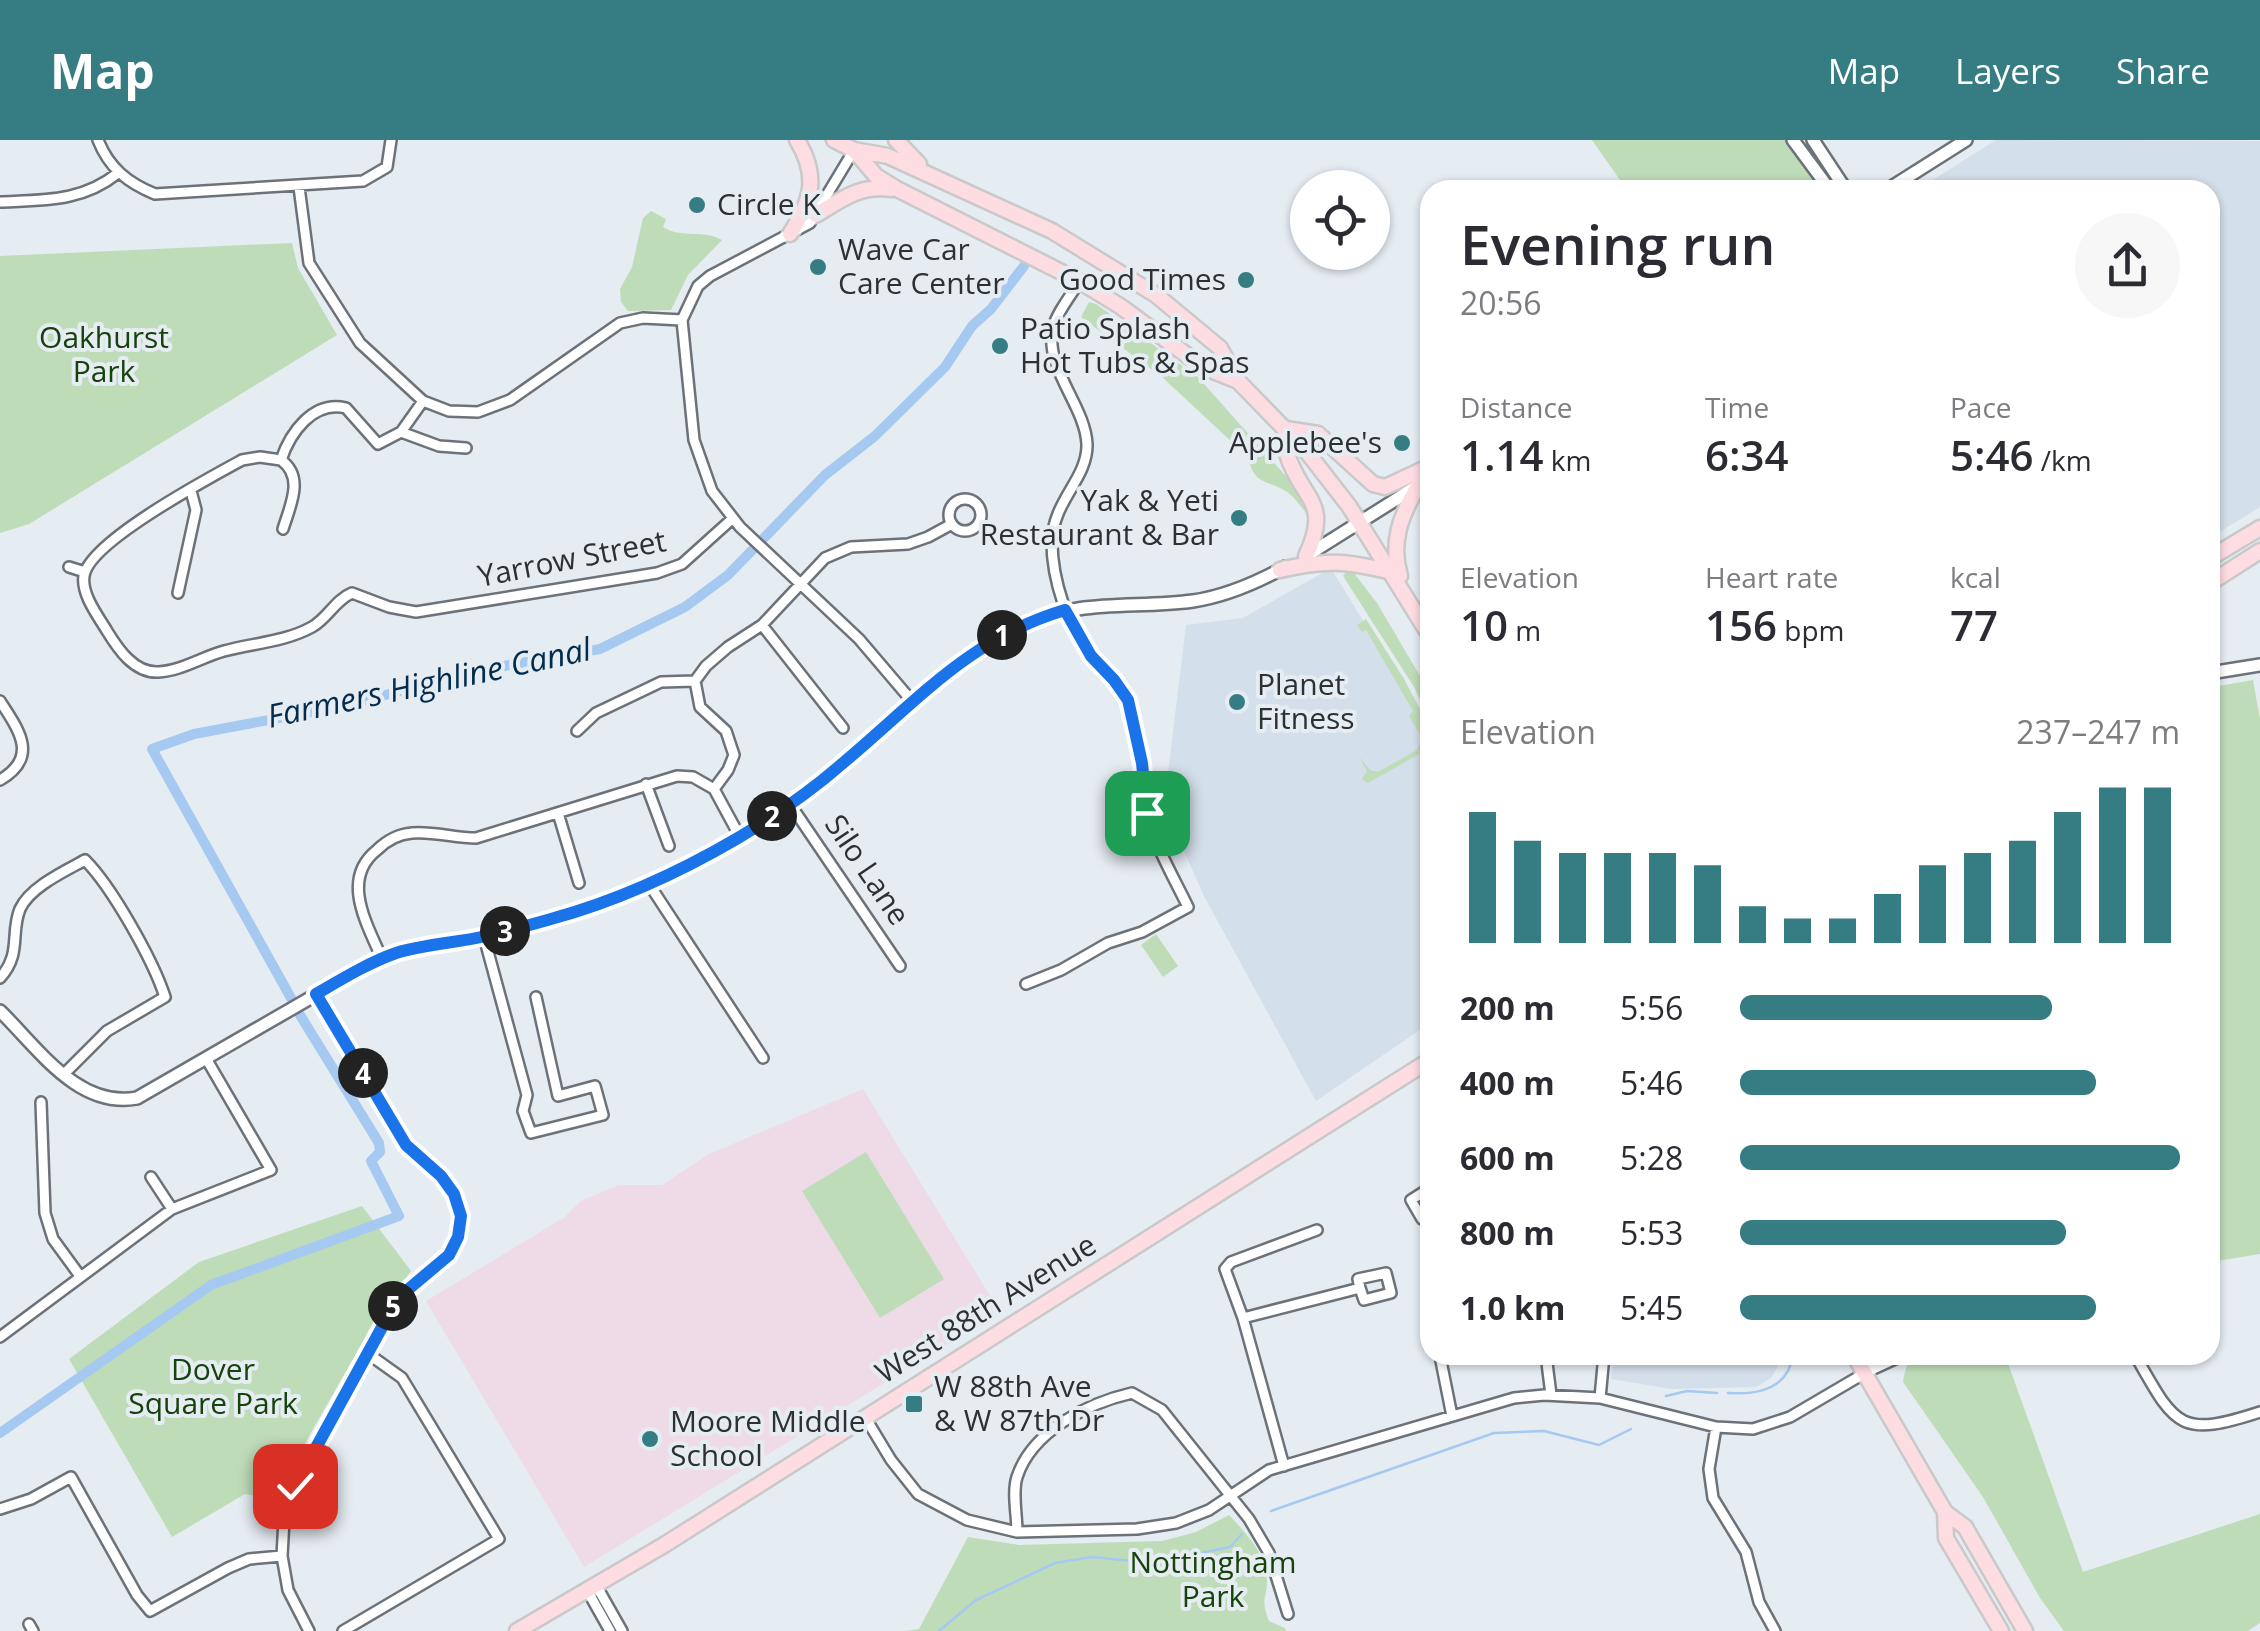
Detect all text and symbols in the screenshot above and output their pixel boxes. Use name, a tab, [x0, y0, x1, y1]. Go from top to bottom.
text: Map	[50, 38, 155, 103]
text: Map	[1828, 47, 1900, 94]
text: Layers	[1955, 47, 2061, 94]
text: Share	[2116, 47, 2210, 94]
map controls	[1290, 170, 1390, 270]
button: locate	[1290, 170, 1390, 270]
place label: Circle K	[717, 183, 821, 224]
marker: Circle K	[686, 194, 708, 216]
text: Evening run	[1460, 206, 1775, 281]
button: share	[2075, 213, 2180, 318]
place label: Wave Car Care Center	[838, 228, 1004, 303]
marker: Wave Car Care Center	[807, 256, 829, 278]
place label: Good Times	[1059, 258, 1226, 299]
marker: Good Times	[1235, 269, 1257, 291]
text: 20:56	[1460, 281, 1542, 324]
place label: Patio Splash Hot Tubs & Spas	[1020, 307, 1249, 382]
park label: Oakhurst Park	[39, 316, 169, 391]
marker: Patio Splash Hot Tubs & Spas	[989, 335, 1011, 357]
text: Distance	[1460, 388, 1573, 426]
text: Time	[1705, 388, 1769, 426]
text: Pace	[1950, 388, 2012, 426]
place label: Applebee's	[1229, 421, 1382, 462]
text: 1.14	[1460, 426, 1544, 483]
text: 6:34	[1705, 426, 1789, 483]
text: 5:46	[1950, 426, 2034, 483]
marker: Applebee's	[1391, 432, 1413, 454]
text: km	[1544, 441, 1591, 479]
text: /km	[2034, 441, 2092, 479]
place label: Yak & Yeti Restaurant & Bar	[980, 479, 1219, 554]
marker: Yak & Yeti Restaurant & Bar	[1228, 507, 1250, 529]
street label: Yarrow Street	[474, 519, 669, 596]
text: Elevation	[1460, 558, 1579, 596]
text: Heart rate	[1705, 558, 1838, 596]
text: kcal	[1950, 558, 2001, 596]
text: 10	[1460, 596, 1508, 653]
text: 156	[1705, 596, 1777, 653]
text: 77	[1950, 596, 1998, 653]
pin: 1	[977, 610, 1027, 660]
text: m	[1508, 611, 1541, 649]
text: bpm	[1777, 611, 1845, 649]
text: 1	[994, 616, 1010, 654]
water label: Farmers Highline Canal	[263, 626, 595, 737]
place label: Planet Fitness	[1257, 663, 1355, 738]
marker: Planet Fitness	[1226, 691, 1248, 713]
text: Elevation	[1460, 710, 1596, 753]
text: 237–247 m	[2016, 710, 2180, 753]
pin	[1105, 771, 1190, 856]
icon: arrive	[1120, 786, 1175, 841]
pin: 2	[747, 791, 797, 841]
text: 2	[764, 797, 780, 835]
street label: Silo Lane	[816, 806, 920, 932]
pin: 3	[480, 906, 530, 956]
text: 3	[497, 912, 513, 950]
text: 200 m	[1460, 986, 1555, 1029]
text: 5:56	[1620, 986, 1683, 1029]
pin: 4	[338, 1048, 388, 1098]
text: 4	[355, 1054, 371, 1092]
text: 400 m	[1460, 1061, 1555, 1104]
text: 5:46	[1620, 1061, 1683, 1104]
text: 600 m	[1460, 1136, 1555, 1179]
text: 5:28	[1620, 1136, 1683, 1179]
text: 800 m	[1460, 1211, 1555, 1254]
text: 5:53	[1620, 1211, 1683, 1254]
street label: West 88th Avenue	[867, 1223, 1103, 1392]
pin: 5	[368, 1281, 418, 1331]
text: 1.0 km	[1460, 1286, 1565, 1329]
text: 5:45	[1620, 1286, 1683, 1329]
text: 5	[385, 1287, 401, 1325]
park label: Dover Square Park	[128, 1348, 298, 1423]
place label: W 88th Ave & W 87th Dr	[934, 1365, 1104, 1440]
marker: W 88th Ave & W 87th Dr	[903, 1393, 925, 1415]
place label: Moore Middle School	[670, 1400, 866, 1475]
marker: Moore Middle School	[639, 1428, 661, 1450]
pin	[253, 1444, 338, 1529]
icon: check	[268, 1459, 323, 1514]
park label: Nottingham Park	[1129, 1541, 1297, 1616]

